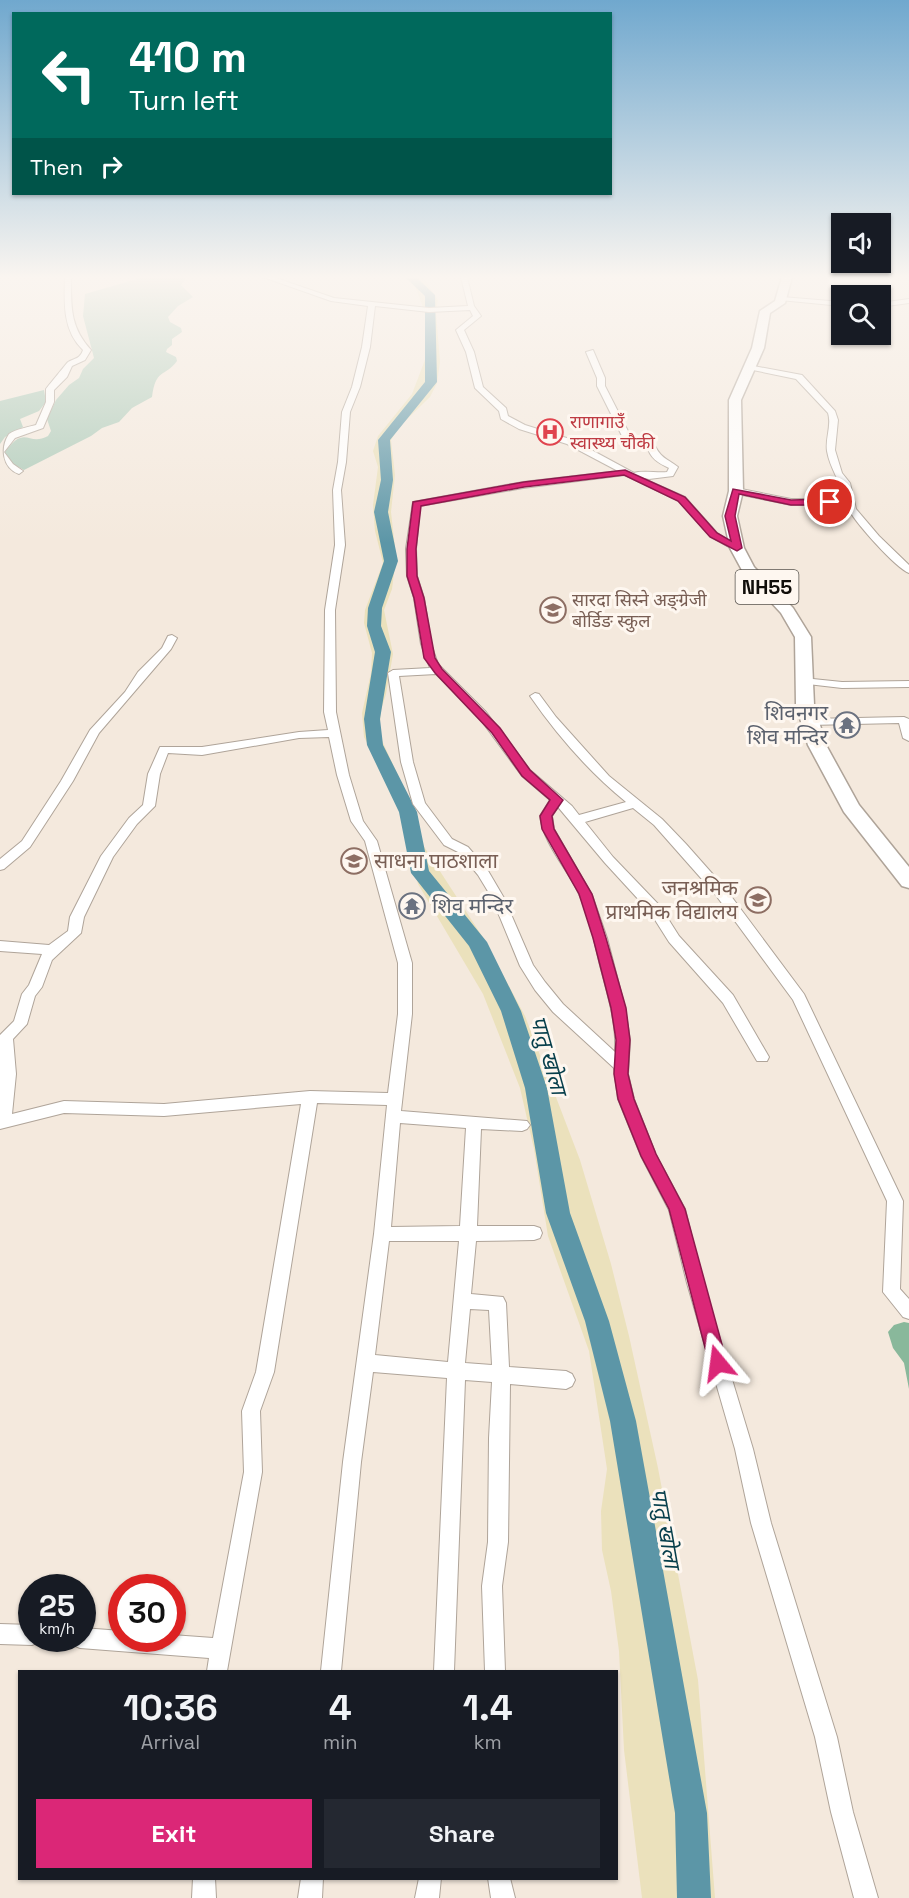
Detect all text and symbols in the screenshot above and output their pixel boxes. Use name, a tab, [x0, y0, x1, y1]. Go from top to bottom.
text: 410 m	[129, 31, 247, 84]
icon: left	[30, 36, 108, 114]
text: Turn left	[129, 83, 239, 118]
icon: right	[95, 150, 128, 183]
text: Then	[30, 153, 83, 181]
map controls	[831, 213, 891, 345]
button: sound	[831, 213, 891, 273]
button: search	[831, 285, 891, 345]
place label: राणागाउँ स्वास्थ्य चौकी	[570, 410, 655, 454]
hospital icon: राणागाउँ स्वास्थ्य चौकी	[535, 417, 565, 447]
pin	[804, 476, 855, 527]
icon: arrive	[813, 485, 846, 518]
road number: NH55	[736, 570, 798, 604]
place label: सारदा सिस्ने अङ्ग्रेजी बोर्डिङ स्कुल	[572, 588, 707, 633]
school or university icon: सारदा सिस्ने अङ्ग्रेजी बोर्डिङ स्कुल	[538, 595, 568, 625]
place label: शिवनगर शिव मन्दिर	[747, 699, 828, 750]
temple icon: शिवनगर शिव मन्दिर	[832, 710, 862, 740]
school or university icon: साधना पाठशाला	[339, 846, 369, 876]
place label: साधना पाठशाला	[374, 847, 499, 874]
place label: जनश्रमिक प्राथमिक विद्यालय	[605, 874, 739, 925]
school or university icon: जनश्रमिक प्राथमिक विद्यालय	[743, 885, 773, 915]
temple icon: शिव मन्दिर	[397, 891, 427, 921]
place label: शिव मन्दिर	[432, 892, 513, 919]
water label: पातु खोला	[524, 1012, 575, 1102]
position arrow	[686, 1331, 750, 1395]
water label: पातु खोला	[645, 1486, 688, 1574]
speed limit sign: 30	[108, 1574, 186, 1652]
text: 25	[39, 1586, 75, 1625]
text: km/h	[39, 1619, 75, 1638]
text: 10:36	[123, 1685, 218, 1731]
text: 4	[329, 1685, 352, 1731]
text: 1.4	[463, 1685, 513, 1731]
text: Arrival	[141, 1729, 200, 1755]
text: min	[323, 1729, 357, 1755]
text: km	[474, 1729, 502, 1755]
button: Exit	[36, 1799, 312, 1868]
button: Share	[324, 1799, 600, 1868]

